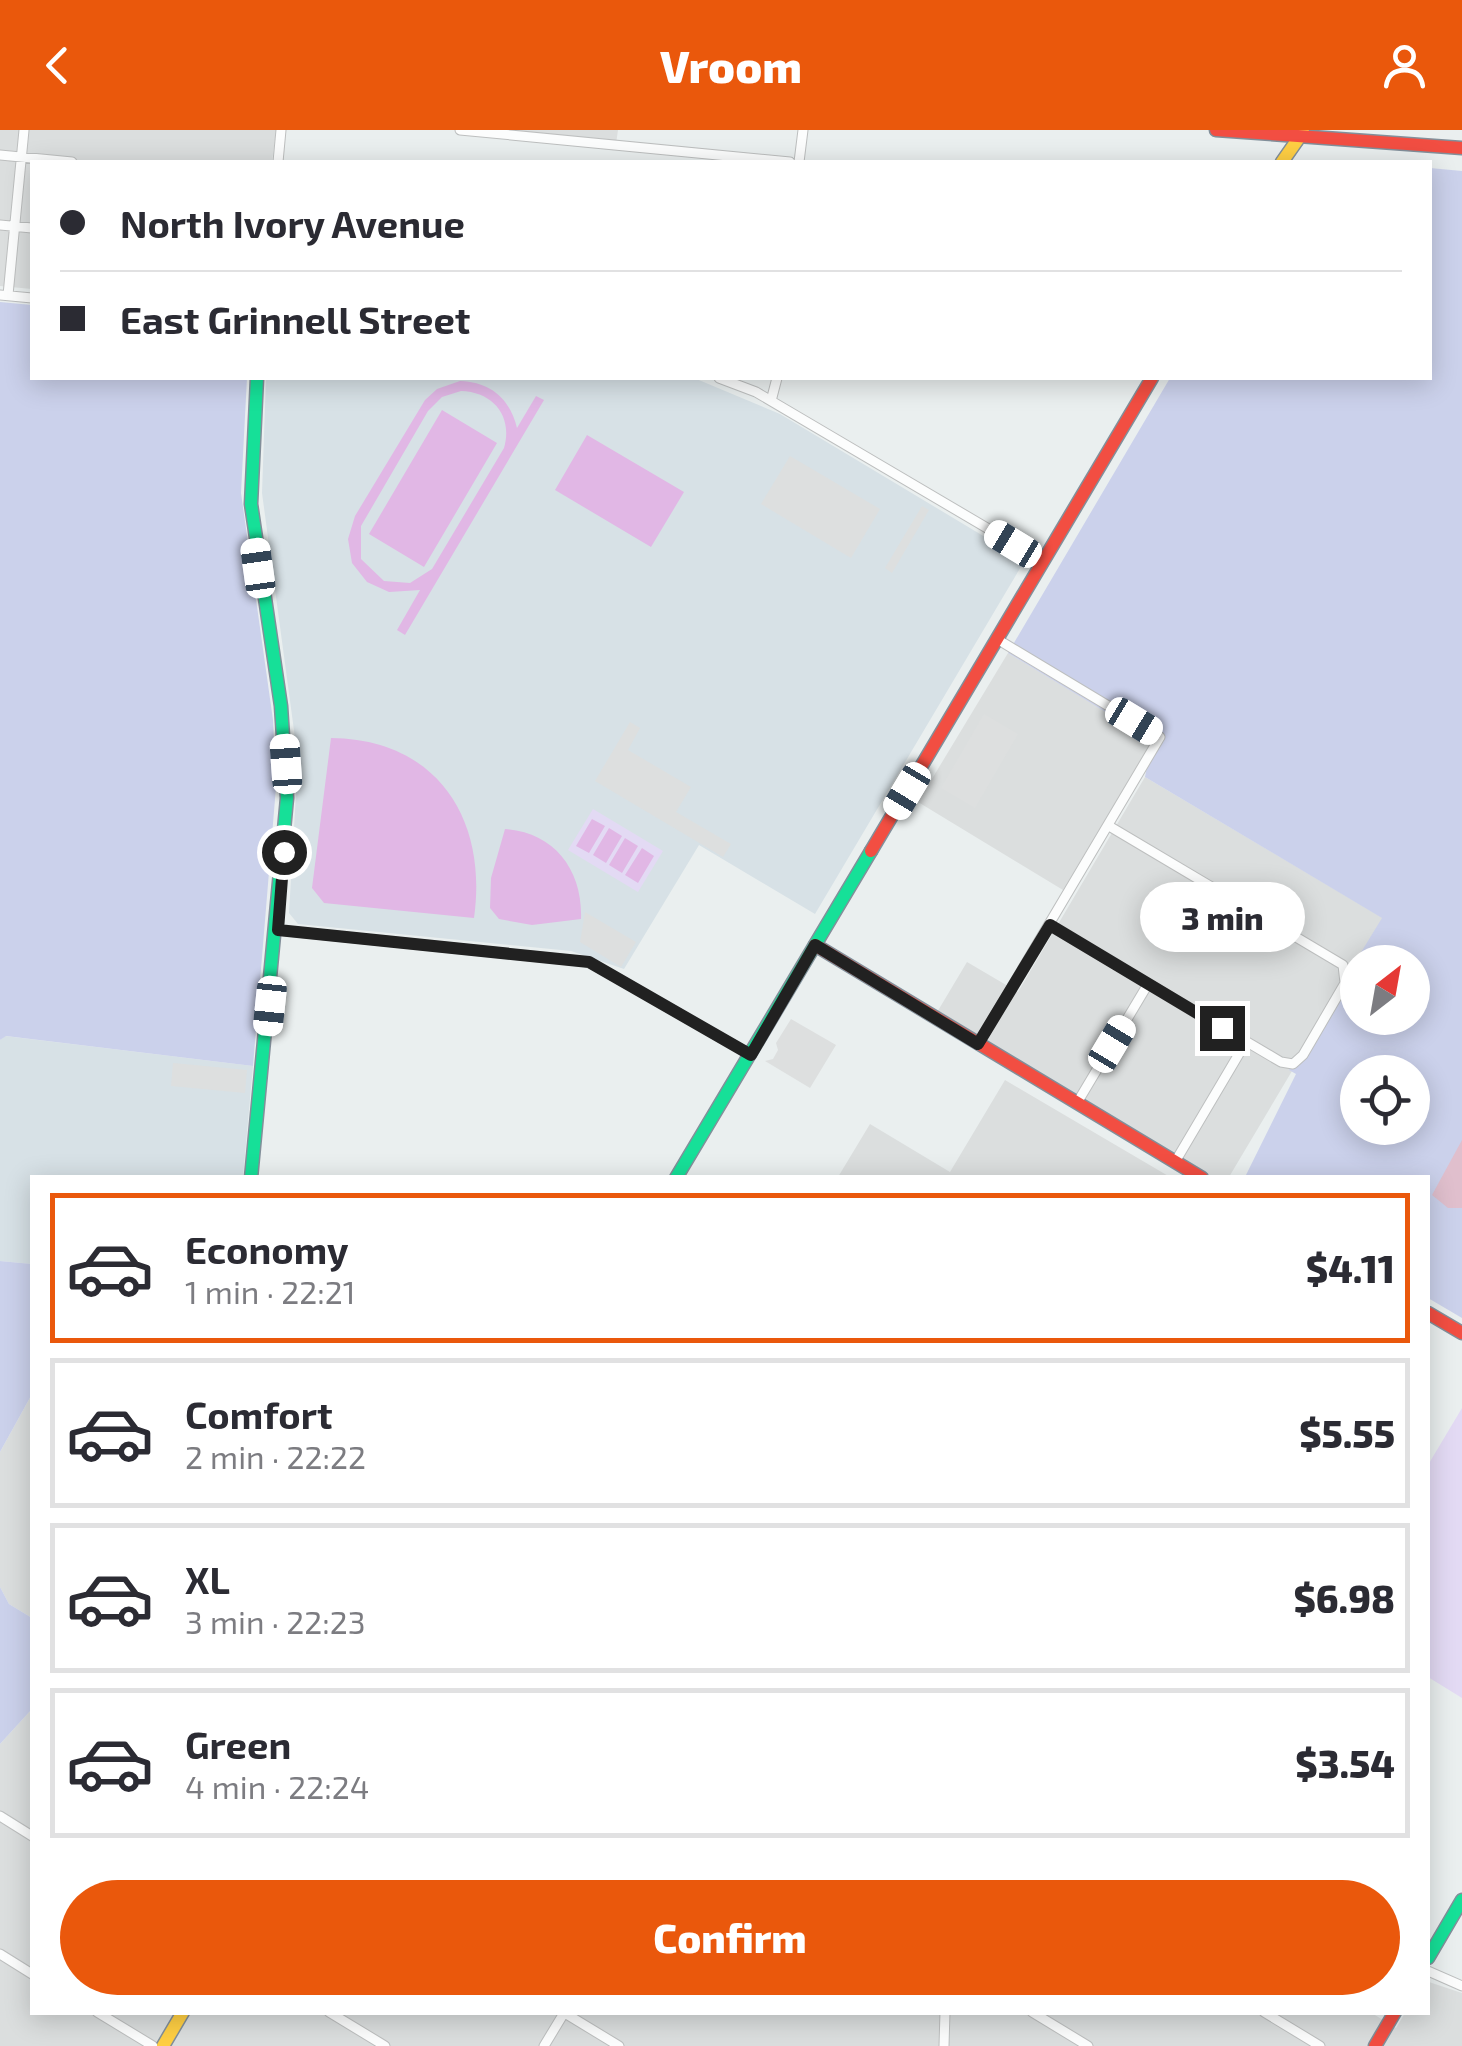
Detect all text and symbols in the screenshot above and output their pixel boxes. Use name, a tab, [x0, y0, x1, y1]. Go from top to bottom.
icon: back	[30, 38, 85, 93]
text: Vroom	[660, 38, 802, 92]
icon: person	[1377, 38, 1432, 93]
text: North Ivory Avenue	[120, 200, 465, 246]
text: East Grinnell Street	[120, 296, 470, 342]
car	[980, 516, 1046, 572]
car	[239, 536, 277, 600]
car	[1101, 693, 1167, 749]
car	[269, 733, 303, 795]
car	[879, 758, 935, 824]
route start	[262, 830, 307, 875]
callout: 3 min	[1140, 883, 1304, 953]
text: 3 min	[1181, 898, 1264, 936]
north arrow	[1340, 945, 1430, 1035]
map controls	[1340, 945, 1430, 1145]
car	[252, 975, 288, 1037]
route end	[1200, 1006, 1245, 1051]
car	[1084, 1011, 1140, 1077]
button: locate	[1340, 1055, 1430, 1145]
icon: car	[65, 1223, 155, 1313]
text: Economy	[185, 1226, 349, 1272]
text: $4.11	[1306, 1245, 1395, 1291]
text: 1 min · 22:21	[185, 1272, 356, 1310]
icon: car	[65, 1388, 155, 1478]
text: Comfort	[185, 1391, 333, 1437]
text: $5.55	[1299, 1410, 1395, 1456]
text: 2 min · 22:22	[185, 1437, 366, 1475]
icon: car	[65, 1553, 155, 1643]
text: XL	[185, 1556, 230, 1602]
text: $6.98	[1293, 1575, 1395, 1621]
text: 3 min · 22:23	[185, 1602, 366, 1640]
icon: car	[65, 1718, 155, 1808]
text: Green	[185, 1721, 291, 1767]
text: $3.54	[1295, 1740, 1395, 1786]
text: 4 min · 22:24	[185, 1767, 369, 1805]
button: Confirm	[60, 1880, 1400, 1995]

